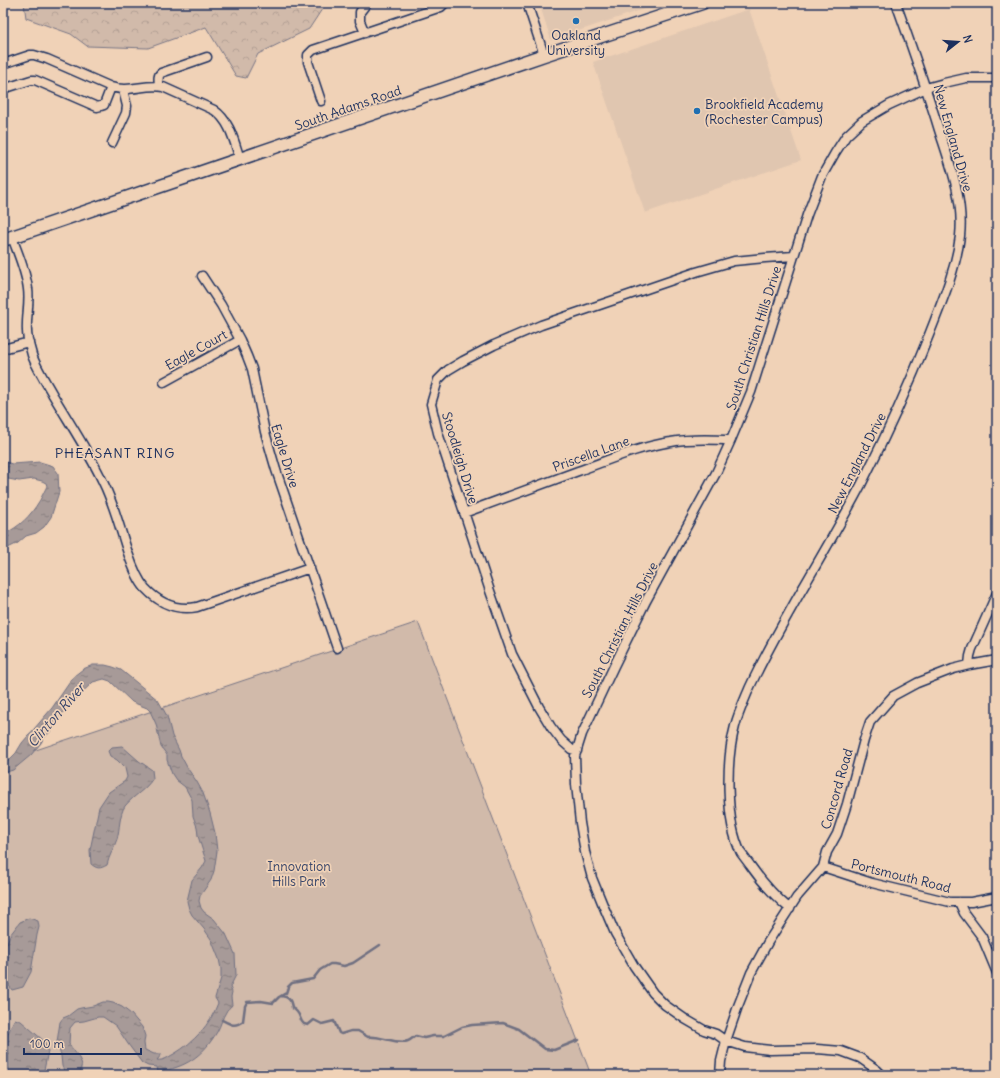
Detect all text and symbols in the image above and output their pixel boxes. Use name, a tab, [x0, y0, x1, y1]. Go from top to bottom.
marker: Oakland University	[571, 16, 581, 26]
north arrow	[938, 22, 978, 62]
place label: Oakland University	[547, 27, 605, 59]
text: N	[960, 33, 975, 45]
street label: South Adams Road	[293, 82, 404, 134]
street label: New England Drive	[930, 82, 976, 194]
place label: Brookfield Academy (Rochester Campus)	[705, 96, 823, 128]
marker: Brookfield Academy (Rochester Campus)	[692, 106, 702, 116]
street label: South Christian Hills Drive	[723, 264, 785, 412]
street label: Eagle Court	[162, 326, 230, 374]
street label: Stoodleigh Drive	[438, 410, 482, 506]
street label: New England Drive	[824, 410, 890, 516]
street label: Eagle Drive	[267, 422, 303, 490]
street label: Priscella Lane	[550, 432, 632, 476]
district label: PHEASANT RING	[55, 444, 175, 462]
street label: South Christian Hills Drive	[578, 559, 662, 701]
water label: Clinton River	[23, 677, 90, 751]
street label: Concord Road	[817, 746, 857, 831]
street label: Portsmouth Road	[849, 855, 953, 897]
park label: Innovation Hills Park	[267, 858, 331, 890]
scale bar	[24, 1030, 141, 1056]
text: 100 m	[30, 1036, 64, 1051]

